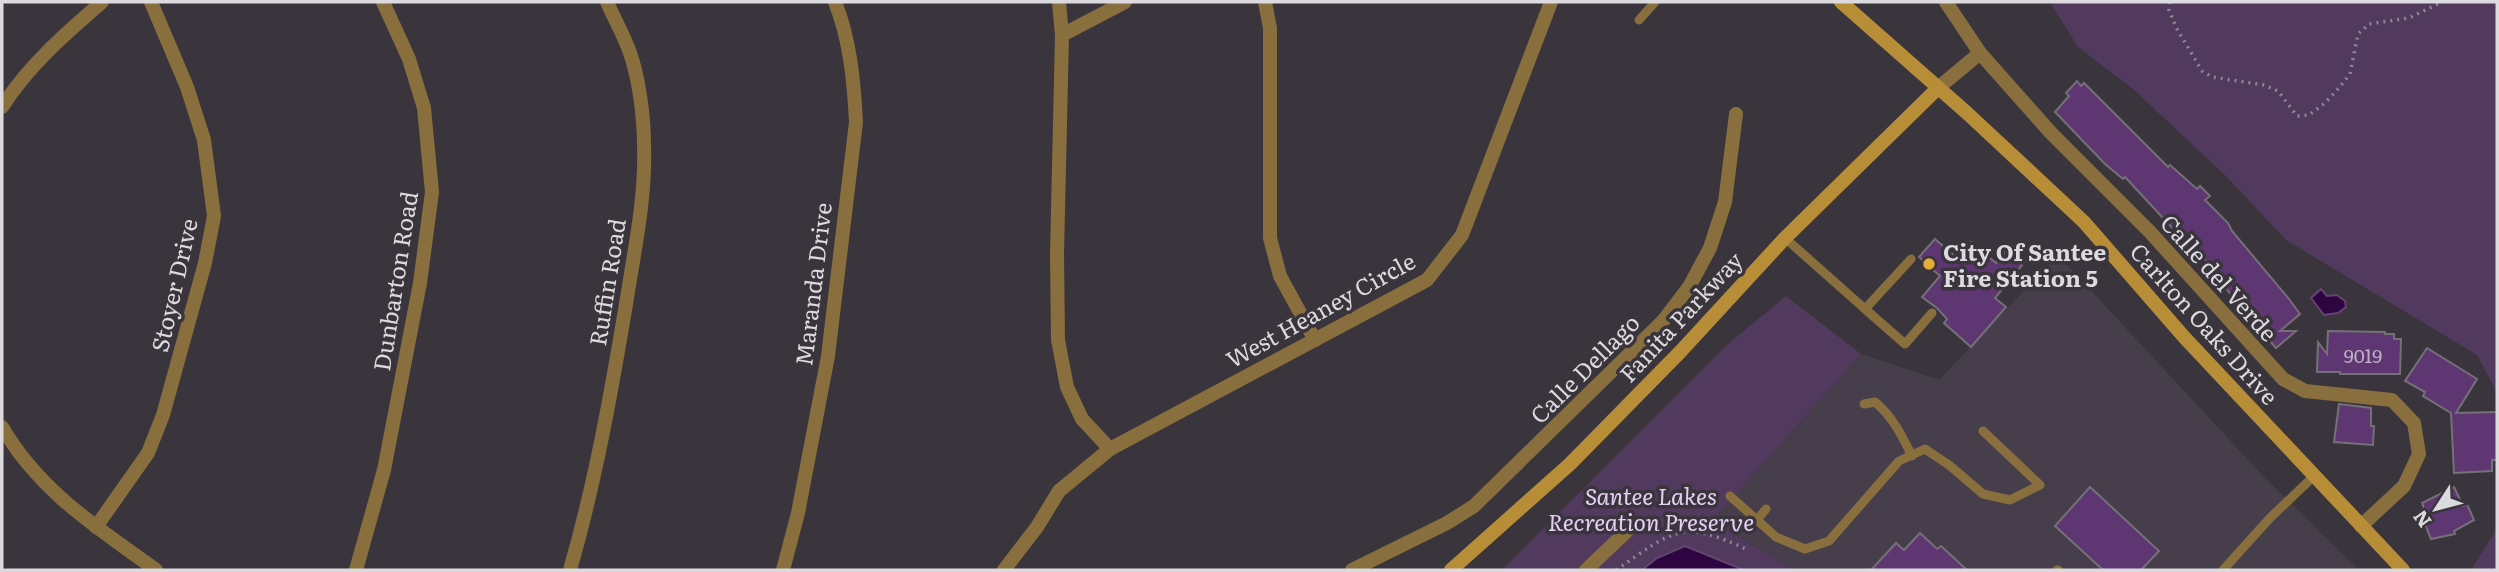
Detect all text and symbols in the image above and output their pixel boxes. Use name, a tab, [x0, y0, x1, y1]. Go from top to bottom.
street label: Dunbarton Road	[363, 189, 425, 373]
street label: Maranda Drive	[785, 200, 839, 368]
street label: Calle del Verde	[2154, 206, 2286, 348]
street label: Stoyer Drive	[141, 215, 205, 355]
street label: Ruffin Road	[579, 216, 633, 348]
place label: City Of Santee Fire Station 5	[1943, 234, 2106, 294]
street label: Carlton Oaks Drive	[2123, 235, 2287, 412]
street label: West Heaney Circle	[1219, 243, 1421, 375]
street label: Fanita Parkway	[1610, 243, 1750, 389]
marker: City Of Santee Fire Station 5	[1921, 256, 1937, 272]
street label: Calle Dellago	[1521, 305, 1647, 431]
house number: 9019	[2344, 341, 2382, 369]
north arrow	[2401, 474, 2471, 544]
park label: Santee Lakes Recreation Preserve	[1548, 478, 1754, 538]
text: N	[2405, 505, 2437, 534]

